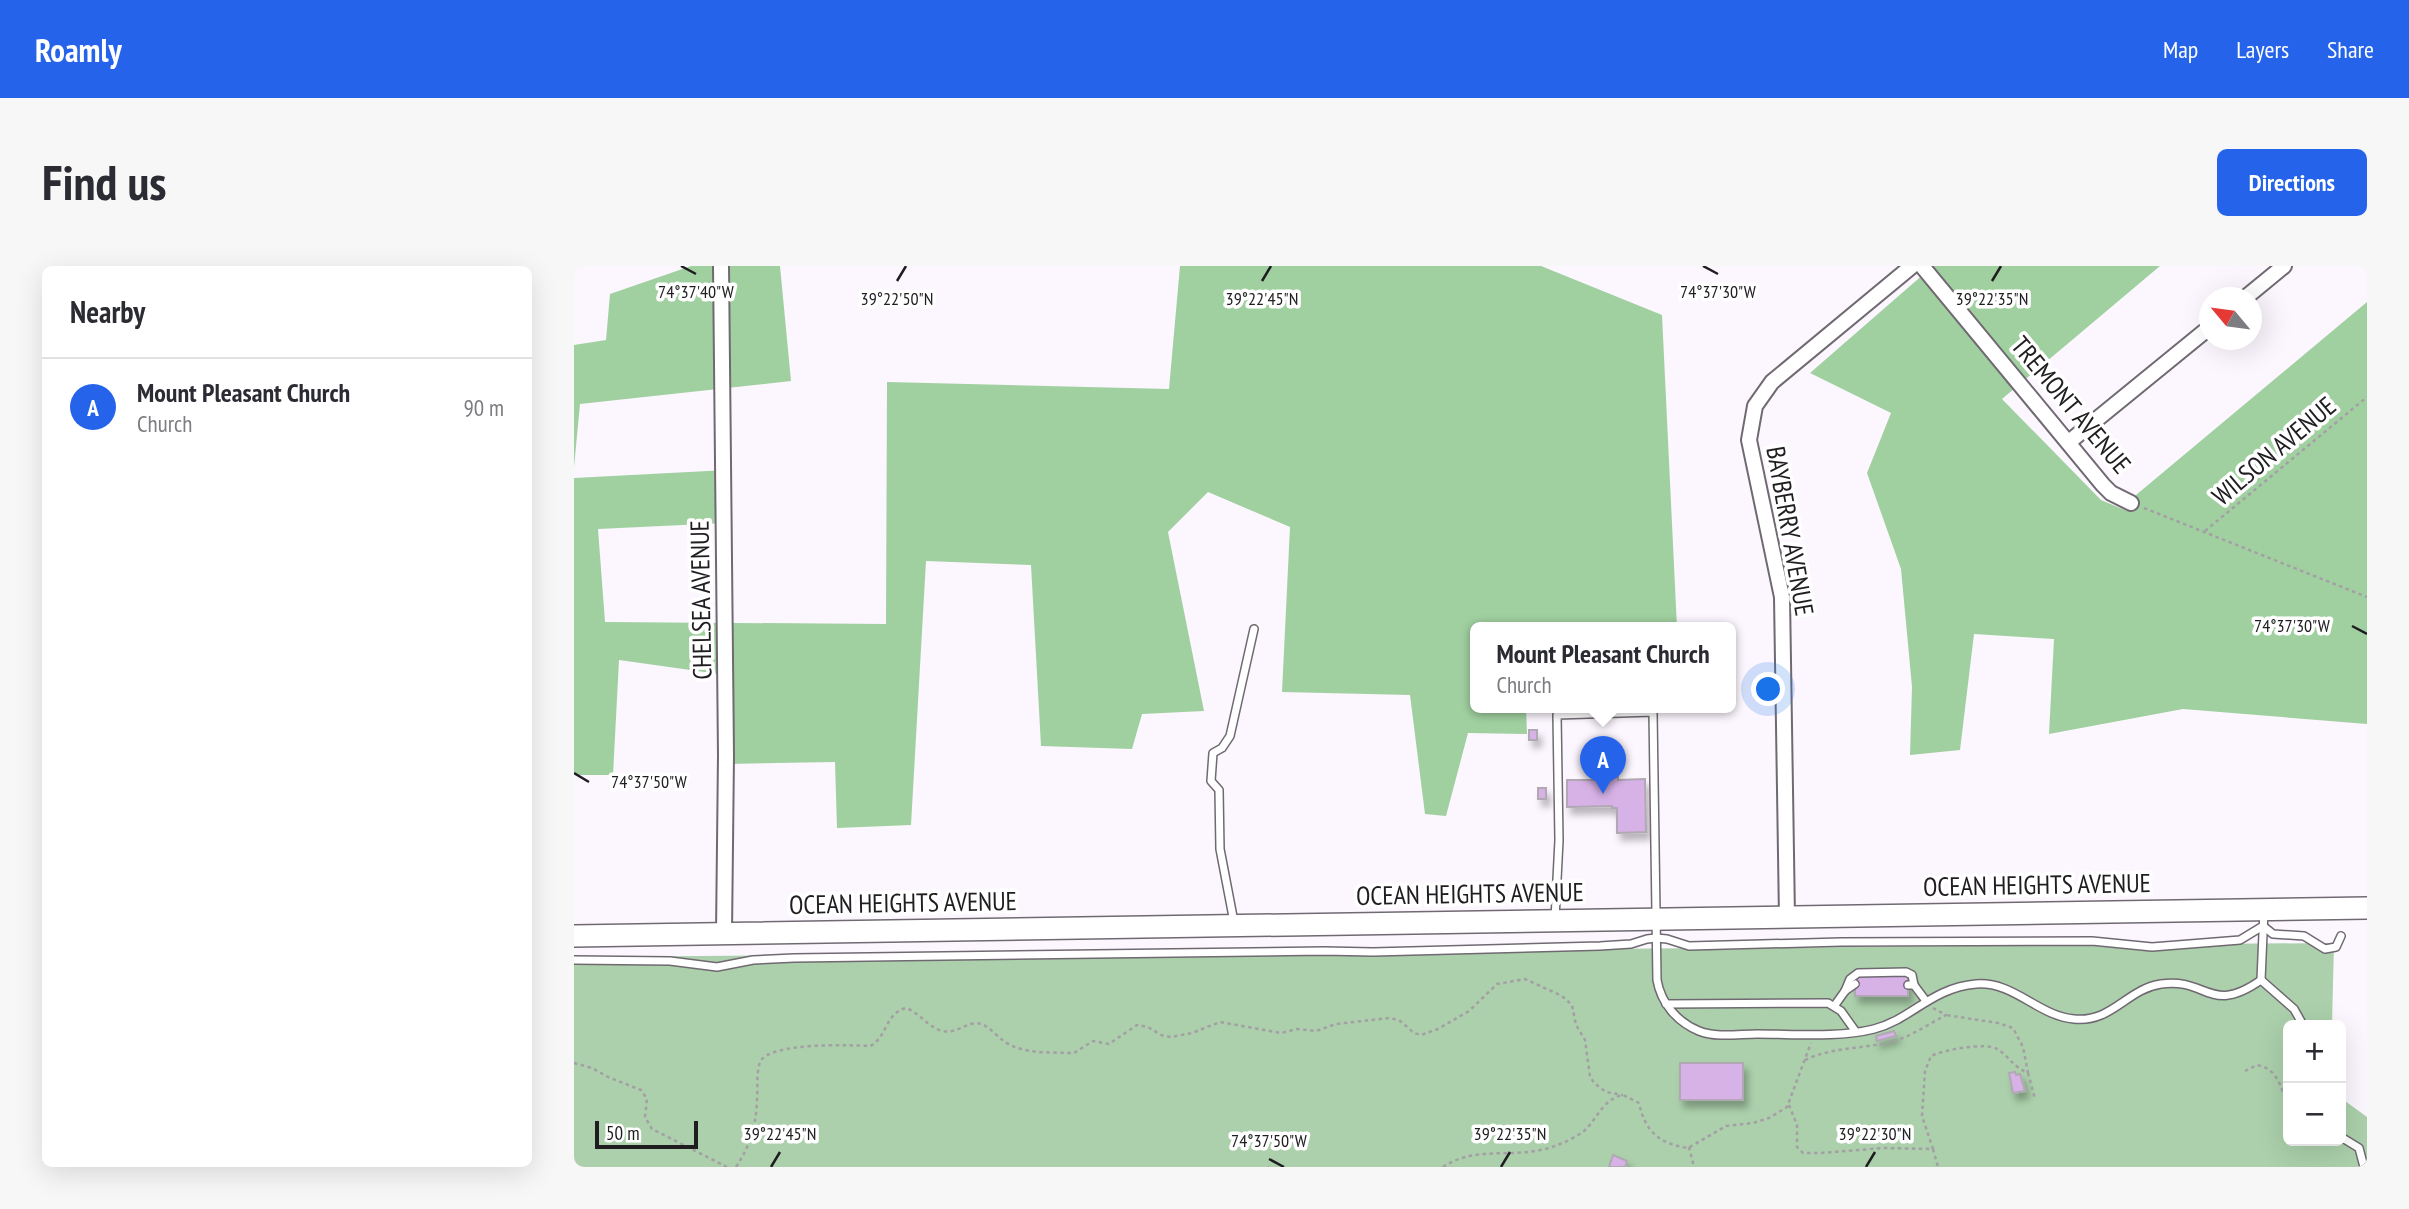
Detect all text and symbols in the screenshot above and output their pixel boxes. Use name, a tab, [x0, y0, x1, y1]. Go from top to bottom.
text: Roamly	[35, 28, 122, 71]
text: Map	[2163, 34, 2198, 65]
text: Layers	[2236, 34, 2289, 65]
text: Share	[2327, 34, 2374, 65]
button: Directions	[2217, 149, 2367, 216]
text: Find us	[42, 150, 166, 214]
text: 74°37'40"W	[658, 280, 734, 303]
text: 74°37'30"W	[1680, 280, 1756, 303]
text: 39°22'50"N	[861, 287, 933, 310]
text: 39°22'45"N	[1226, 287, 1298, 310]
text: 39°22'35"N	[1956, 287, 2028, 310]
north arrow	[2199, 287, 2262, 350]
text: Nearby	[70, 292, 145, 331]
street label: TREMONT AVENUE	[2004, 329, 2138, 480]
text: Mount Pleasant Church	[137, 376, 350, 409]
street label: WILSON AVENUE	[2205, 389, 2342, 512]
text: A	[87, 393, 99, 422]
text: 90 m	[463, 393, 504, 422]
text: Church	[137, 409, 192, 438]
street label: BAYBERRY AVENUE	[1759, 444, 1822, 618]
street label: CHELSEA AVENUE	[683, 520, 718, 680]
text: 74°37'30"W	[2254, 614, 2330, 637]
popup	[1470, 622, 1736, 713]
text: Mount Pleasant Church	[1496, 637, 1710, 670]
text: Church	[1496, 670, 1552, 699]
your location	[1751, 672, 1785, 706]
pin: A	[1580, 736, 1626, 794]
text: 74°37'50"W	[611, 770, 687, 793]
street label: OCEAN HEIGHTS AVENUE	[1923, 866, 2151, 903]
street label: OCEAN HEIGHTS AVENUE	[1356, 875, 1584, 912]
street label: OCEAN HEIGHTS AVENUE	[789, 884, 1017, 921]
map controls	[2283, 1020, 2346, 1146]
button: +	[2283, 1020, 2346, 1083]
button: −	[2283, 1083, 2346, 1146]
scale bar	[595, 1118, 698, 1150]
text: 50 m	[606, 1121, 640, 1145]
text: 39°22'45"N	[744, 1122, 816, 1145]
text: 39°22'35"N	[1474, 1122, 1546, 1145]
text: 39°22'30"N	[1839, 1122, 1911, 1145]
text: 74°37'50"W	[1231, 1129, 1307, 1152]

